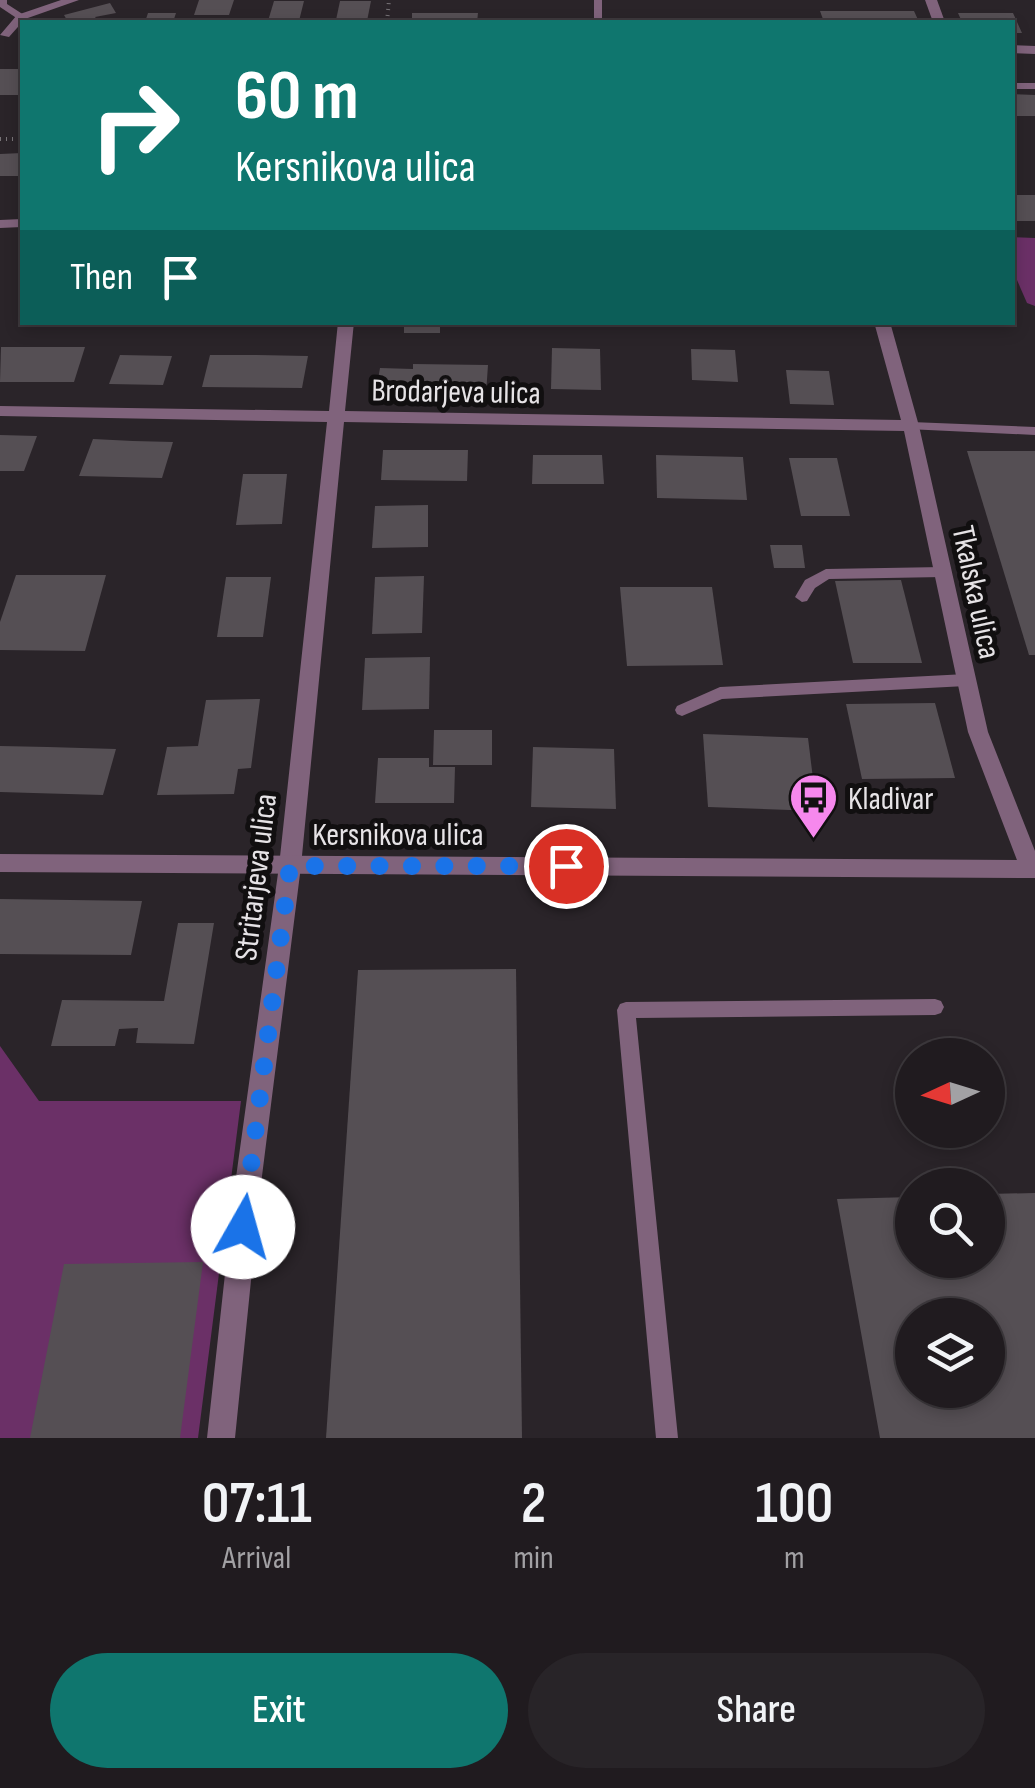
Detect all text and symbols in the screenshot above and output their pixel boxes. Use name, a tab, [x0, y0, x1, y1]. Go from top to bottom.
text: 60 m	[235, 55, 359, 139]
icon: right	[70, 60, 200, 190]
text: Kersnikova ulica	[235, 140, 476, 195]
icon: arrive	[153, 250, 208, 305]
text: Then	[70, 255, 133, 300]
street label: Brodarjeva ulica	[371, 372, 541, 413]
street label: Tkalska ulica	[942, 522, 1009, 662]
bus stop icon: Kladivar	[787, 772, 839, 840]
place label: Kladivar	[848, 780, 934, 819]
street label: Stritarjeva ulica	[227, 791, 286, 963]
street label: Kersnikova ulica	[312, 816, 484, 855]
pin	[524, 824, 609, 909]
icon: arrive	[539, 839, 594, 894]
north arrow	[895, 1038, 1005, 1148]
map controls	[895, 1038, 1005, 1408]
button: search	[895, 1168, 1005, 1278]
position arrow	[191, 1175, 295, 1279]
button: layers	[895, 1298, 1005, 1408]
text: 07:11	[202, 1468, 312, 1540]
text: 2	[521, 1468, 546, 1540]
text: 100	[755, 1468, 833, 1540]
text: Arrival	[222, 1539, 291, 1578]
text: min	[513, 1539, 554, 1578]
text: m	[784, 1539, 805, 1578]
button: Exit	[50, 1653, 508, 1768]
button: Share	[528, 1653, 985, 1768]

